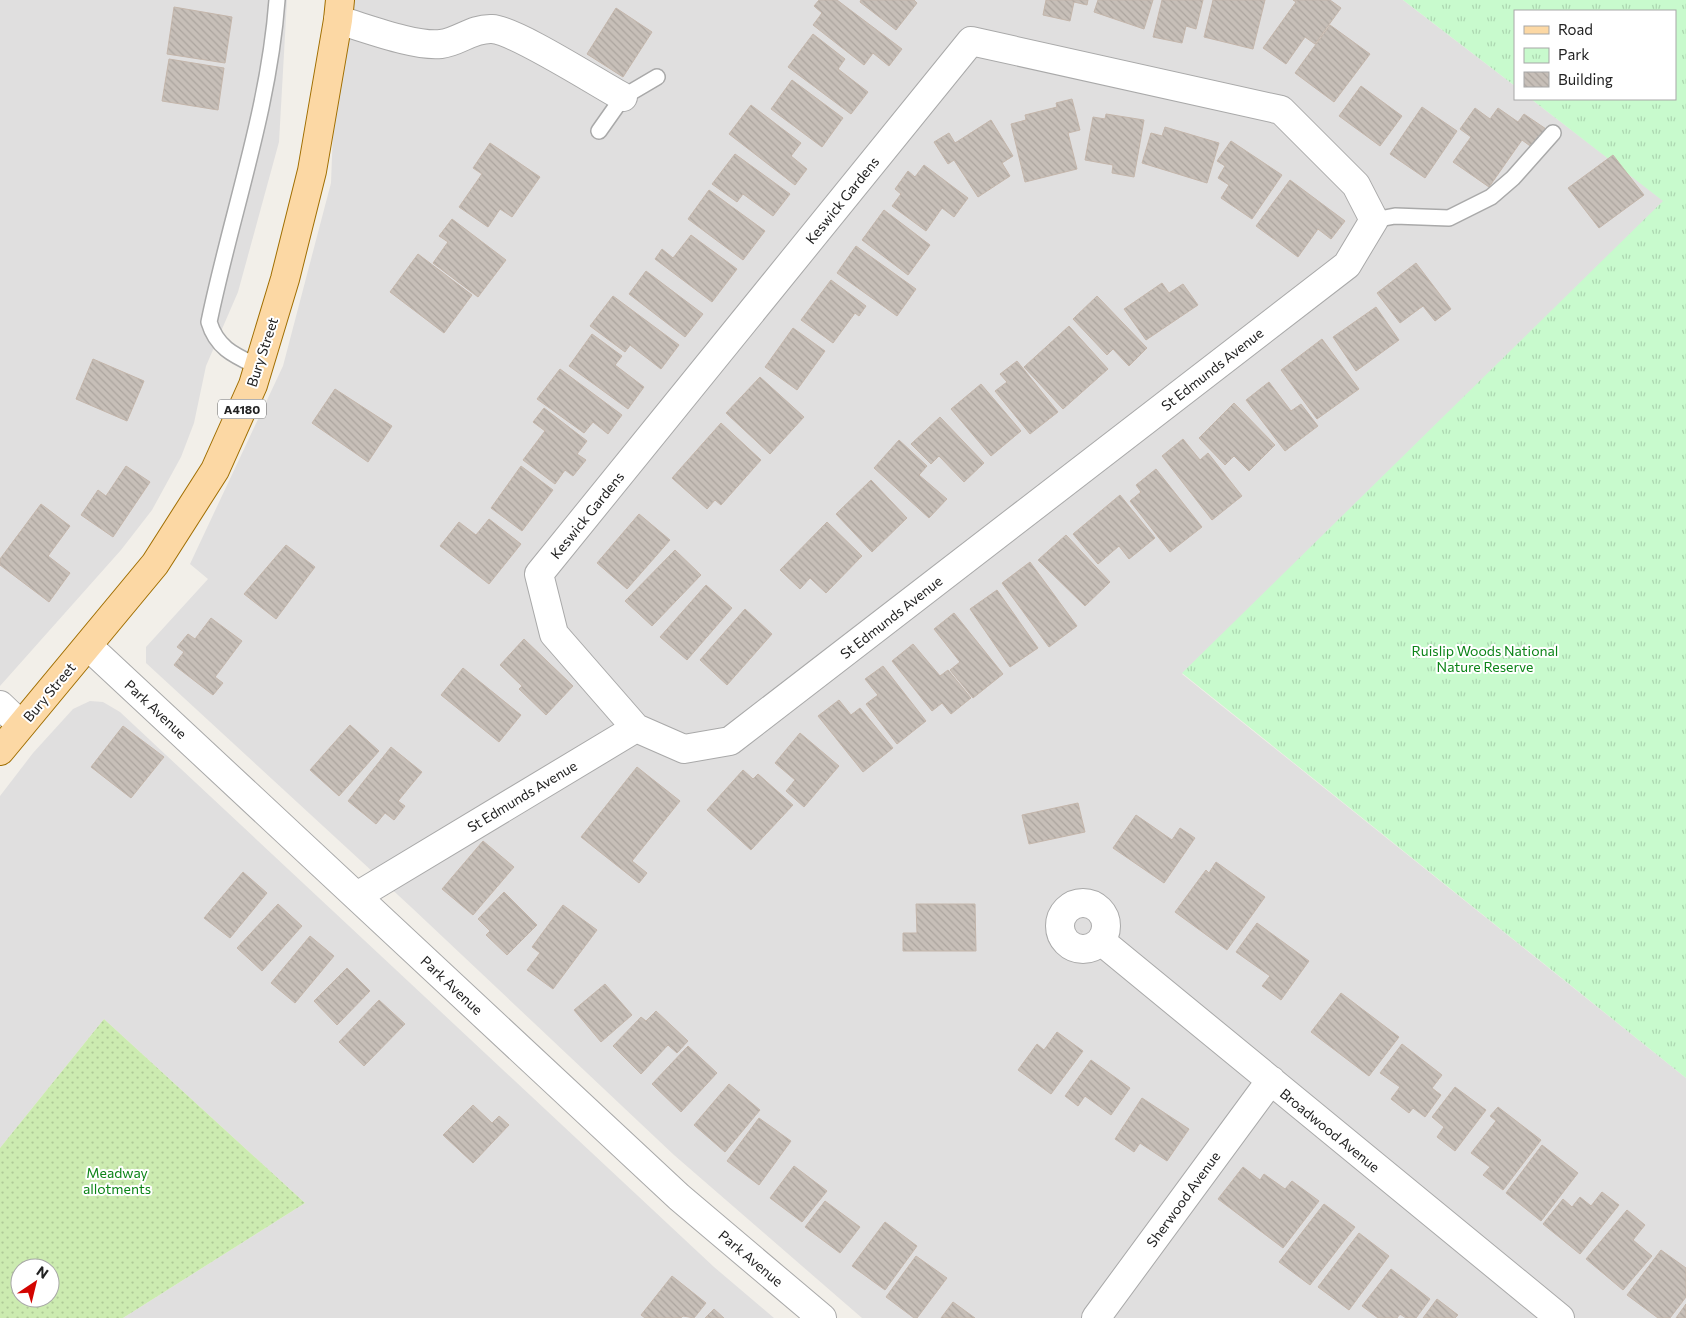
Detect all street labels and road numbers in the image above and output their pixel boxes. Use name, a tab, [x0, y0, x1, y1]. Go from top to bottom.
street label: Keswick Gardens	[802, 153, 882, 247]
street label: Bury Street	[243, 315, 281, 389]
street label: St Edmunds Avenue	[1158, 324, 1266, 414]
road number: A4180	[218, 399, 266, 418]
street label: Keswick Gardens	[547, 468, 627, 562]
street label: St Edmunds Avenue	[837, 572, 945, 662]
street label: Bury Street	[19, 659, 79, 725]
street label: Park Avenue	[121, 676, 191, 742]
street label: St Edmunds Avenue	[464, 757, 580, 835]
street label: Park Avenue	[417, 952, 487, 1018]
street label: Broadwood Avenue	[1277, 1085, 1383, 1175]
street label: Sherwood Avenue	[1143, 1148, 1223, 1250]
street label: Park Avenue	[715, 1226, 787, 1290]

